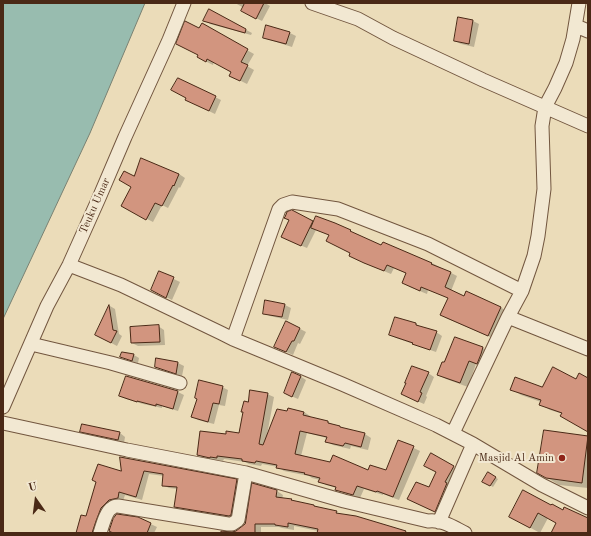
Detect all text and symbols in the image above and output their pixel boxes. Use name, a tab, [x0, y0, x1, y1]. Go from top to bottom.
street label: Teuku Umar	[77, 176, 113, 236]
place label: Masjid Al Amin	[479, 451, 554, 465]
marker: Masjid Al Amin	[557, 453, 567, 463]
north arrow	[16, 480, 56, 520]
text: U	[27, 481, 39, 494]

